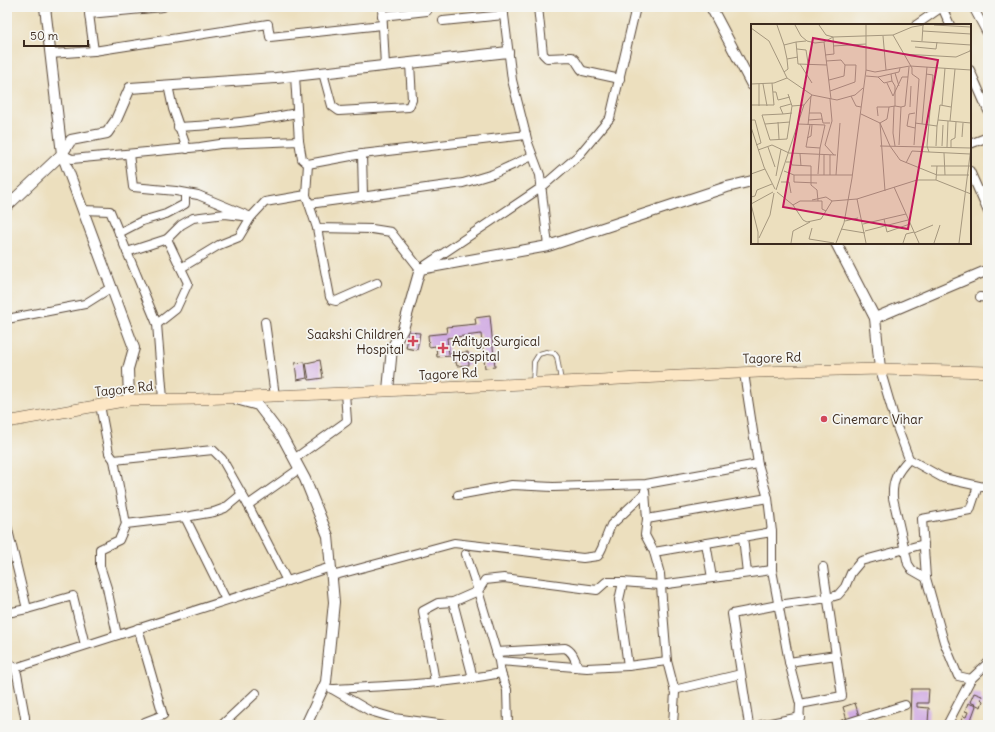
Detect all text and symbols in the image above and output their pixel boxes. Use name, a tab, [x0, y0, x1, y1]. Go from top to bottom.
scale bar	[24, 22, 88, 48]
inset map	[751, 24, 971, 244]
text: 50 m	[30, 28, 59, 43]
place label: Saakshi Children Hospital	[307, 326, 404, 358]
place label: Aditya Surgical Hospital	[452, 333, 540, 365]
marker: Saakshi Children Hospital	[407, 335, 419, 347]
marker: Aditya Surgical Hospital	[437, 342, 449, 354]
street label: Tagore Rd	[742, 348, 802, 368]
street label: Tagore Rd	[418, 364, 478, 384]
street label: Tagore Rd	[94, 377, 154, 401]
place label: Cinemarc Vihar	[832, 411, 924, 428]
marker: Cinemarc Vihar	[819, 414, 829, 424]

